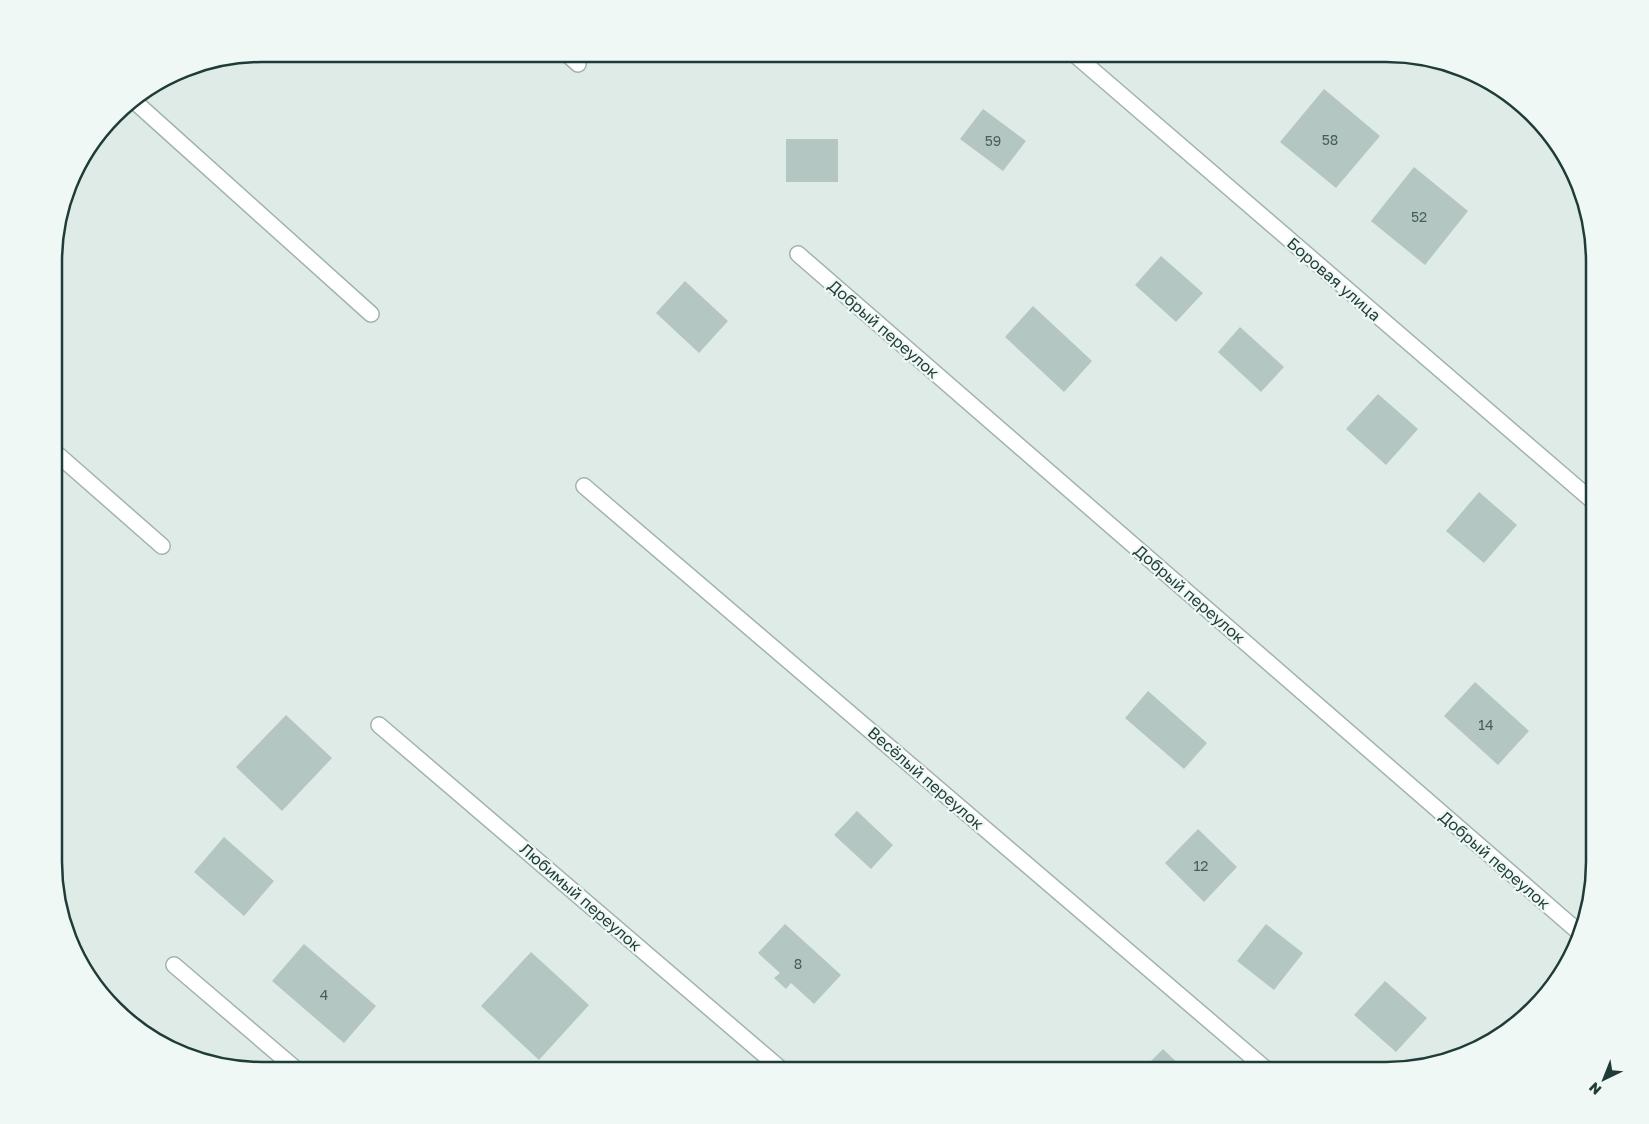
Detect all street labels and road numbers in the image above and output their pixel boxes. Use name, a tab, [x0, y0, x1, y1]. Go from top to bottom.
street label: Боровая улица	[1283, 233, 1385, 325]
street label: Добрый переулок	[824, 275, 944, 383]
street label: Добрый переулок	[1130, 540, 1250, 648]
street label: Весёлый переулок	[864, 722, 988, 834]
street label: Добрый переулок	[1435, 806, 1555, 914]
street label: Любимый переулок	[516, 839, 646, 955]

